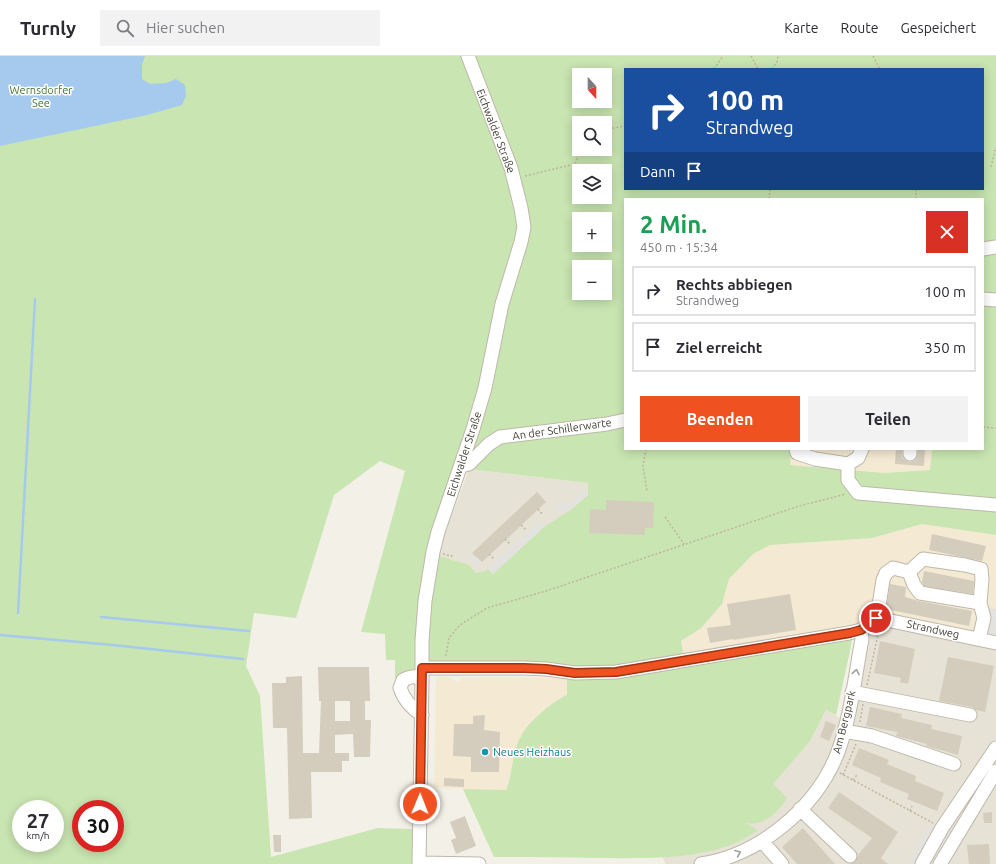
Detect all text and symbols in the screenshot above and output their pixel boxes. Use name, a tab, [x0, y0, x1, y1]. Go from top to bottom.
search box	[100, 10, 380, 46]
text: Turnly	[20, 17, 76, 39]
icon: search	[114, 17, 136, 39]
text: Hier suchen	[146, 19, 225, 36]
text: Karte	[784, 20, 818, 36]
text: Route	[840, 20, 879, 36]
text: Gespeichert	[901, 20, 976, 36]
north arrow	[572, 68, 612, 108]
map controls	[572, 68, 612, 300]
park label: Wernsdorfer See	[10, 84, 73, 109]
icon: right	[640, 84, 692, 136]
text: 100 m	[706, 84, 784, 115]
street label: Eichwalder Straße	[474, 87, 518, 175]
button: search	[572, 116, 612, 156]
text: Strandweg	[706, 117, 794, 137]
icon: arrive	[683, 160, 705, 182]
text: Dann	[640, 163, 675, 180]
button: layers	[572, 164, 612, 204]
text: 2 Min.	[640, 211, 707, 238]
button: close	[926, 211, 968, 253]
button: +	[572, 212, 612, 252]
text: 450 m · 15:34	[640, 240, 718, 254]
button: −	[572, 260, 612, 300]
text: Rechts abbiegen	[676, 276, 793, 293]
icon: right	[642, 280, 664, 302]
text: 100 m	[924, 283, 966, 300]
text: Strandweg	[676, 293, 739, 307]
icon: arrive	[642, 336, 664, 358]
text: Ziel erreicht	[676, 339, 762, 356]
text: 350 m	[924, 339, 966, 356]
button: Beenden	[640, 396, 800, 442]
button: Teilen	[808, 396, 968, 442]
street label: Eichwalder Straße	[445, 410, 483, 498]
street label: An der Schillerwarte	[512, 416, 612, 442]
pin	[859, 601, 893, 635]
icon: arrive	[865, 607, 887, 629]
street label: Strandweg	[906, 618, 960, 640]
one-way arrow	[851, 668, 860, 675]
street label: Am Bergpark	[830, 689, 858, 755]
place label: Neues Heizhaus	[493, 746, 571, 758]
marker: Neues Heizhaus	[480, 747, 490, 757]
position arrow	[399, 783, 441, 825]
speed limit sign: 30	[72, 800, 124, 852]
text: 27	[27, 809, 49, 832]
text: km/h	[26, 830, 50, 841]
one-way arrow	[733, 850, 741, 858]

